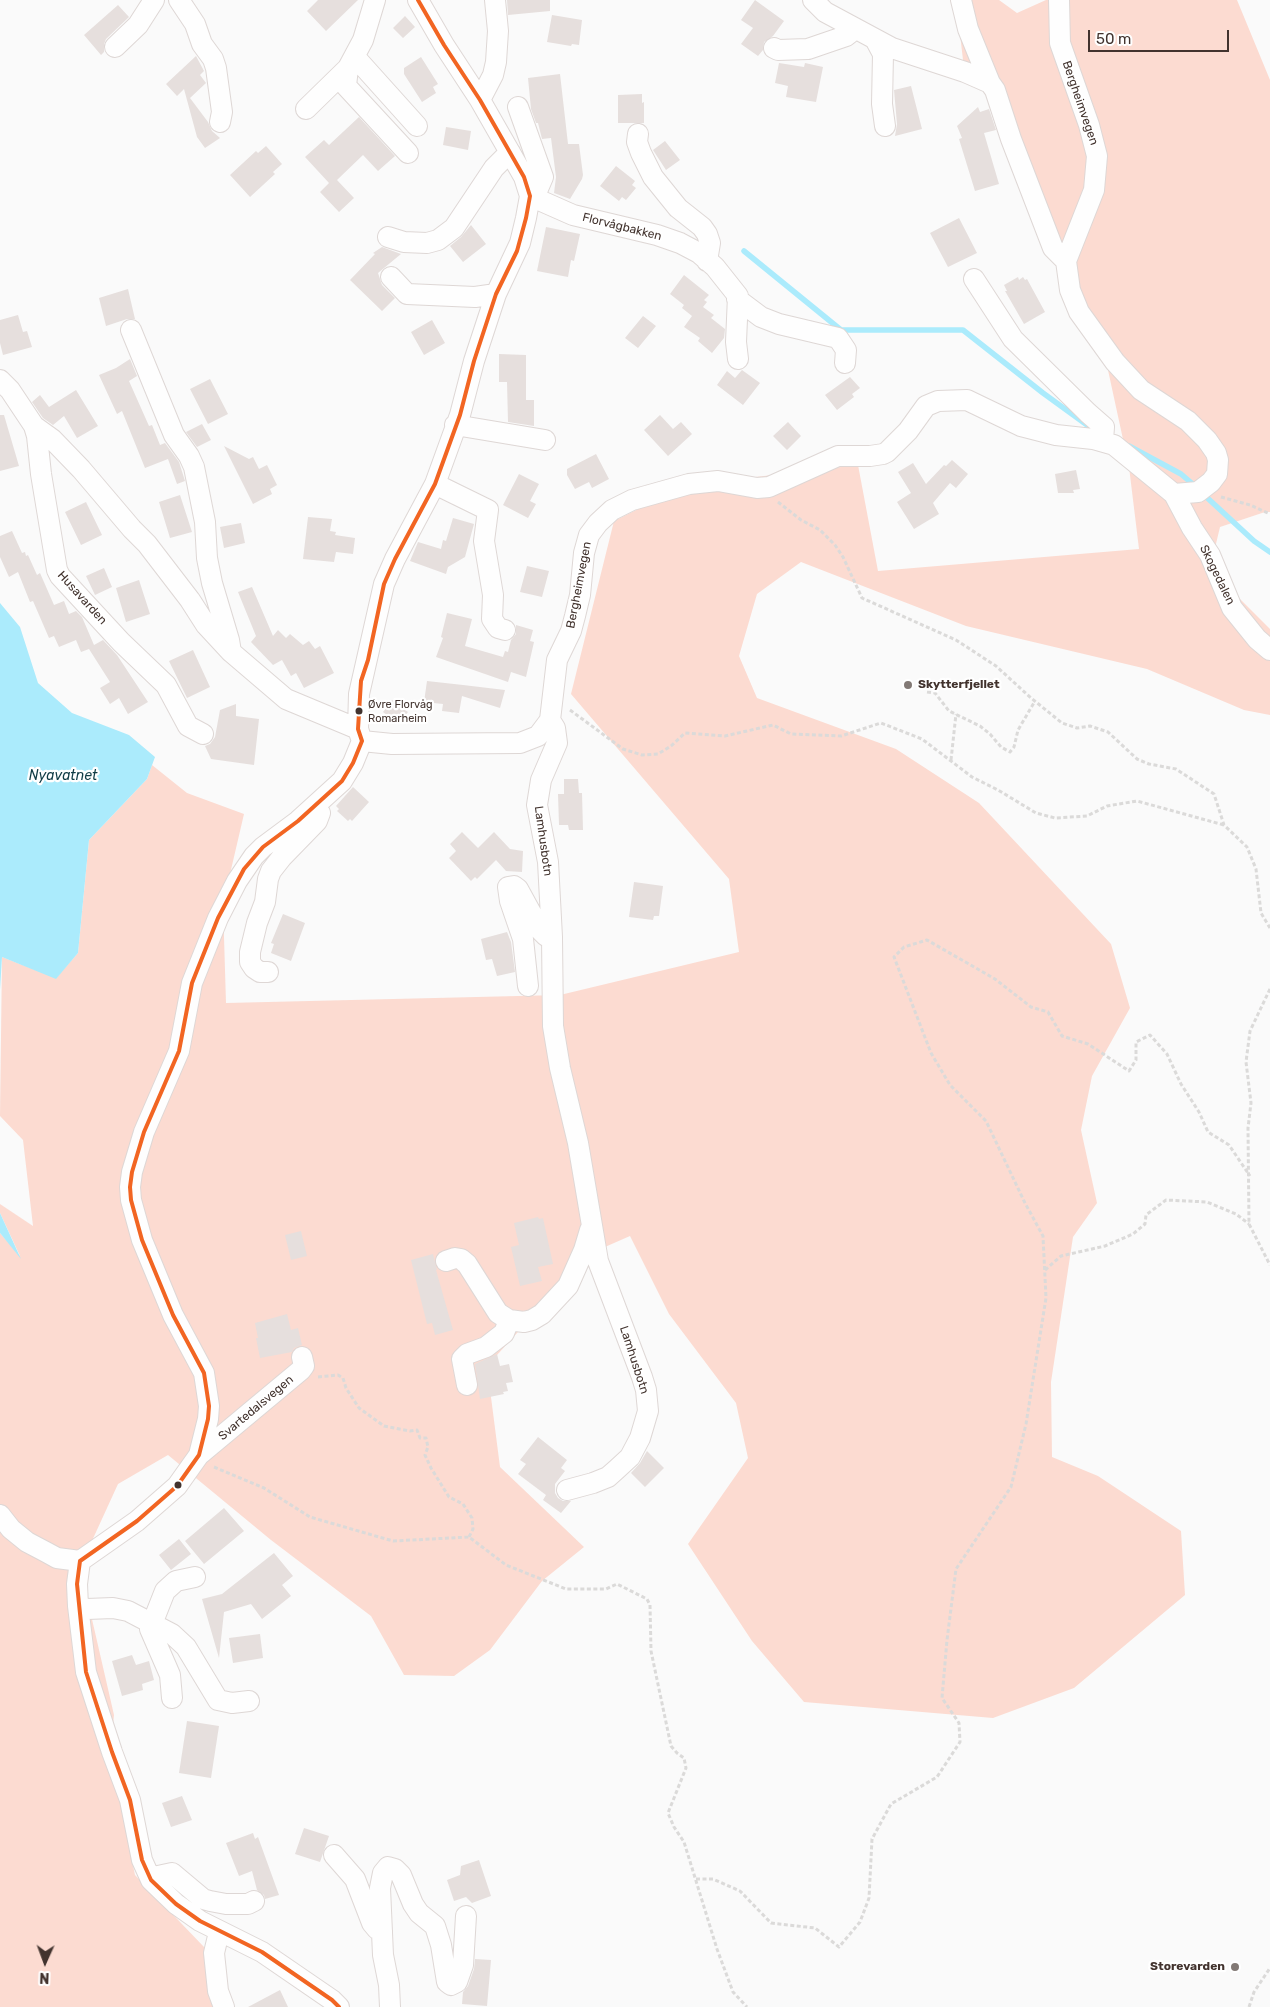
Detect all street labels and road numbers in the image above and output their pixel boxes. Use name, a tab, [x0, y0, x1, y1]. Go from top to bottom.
street label: Bergheimvegen	[1059, 59, 1101, 147]
street label: Florvågbakken	[581, 210, 663, 244]
street label: Bergheimvegen	[564, 540, 594, 630]
street label: Skogedalen	[1196, 543, 1238, 607]
street label: Husavarden	[54, 568, 110, 628]
street label: Lamhusbotn	[531, 805, 555, 877]
street label: Lamhusbotn	[616, 1324, 652, 1396]
street label: Svartedalsvegen	[216, 1372, 296, 1444]

